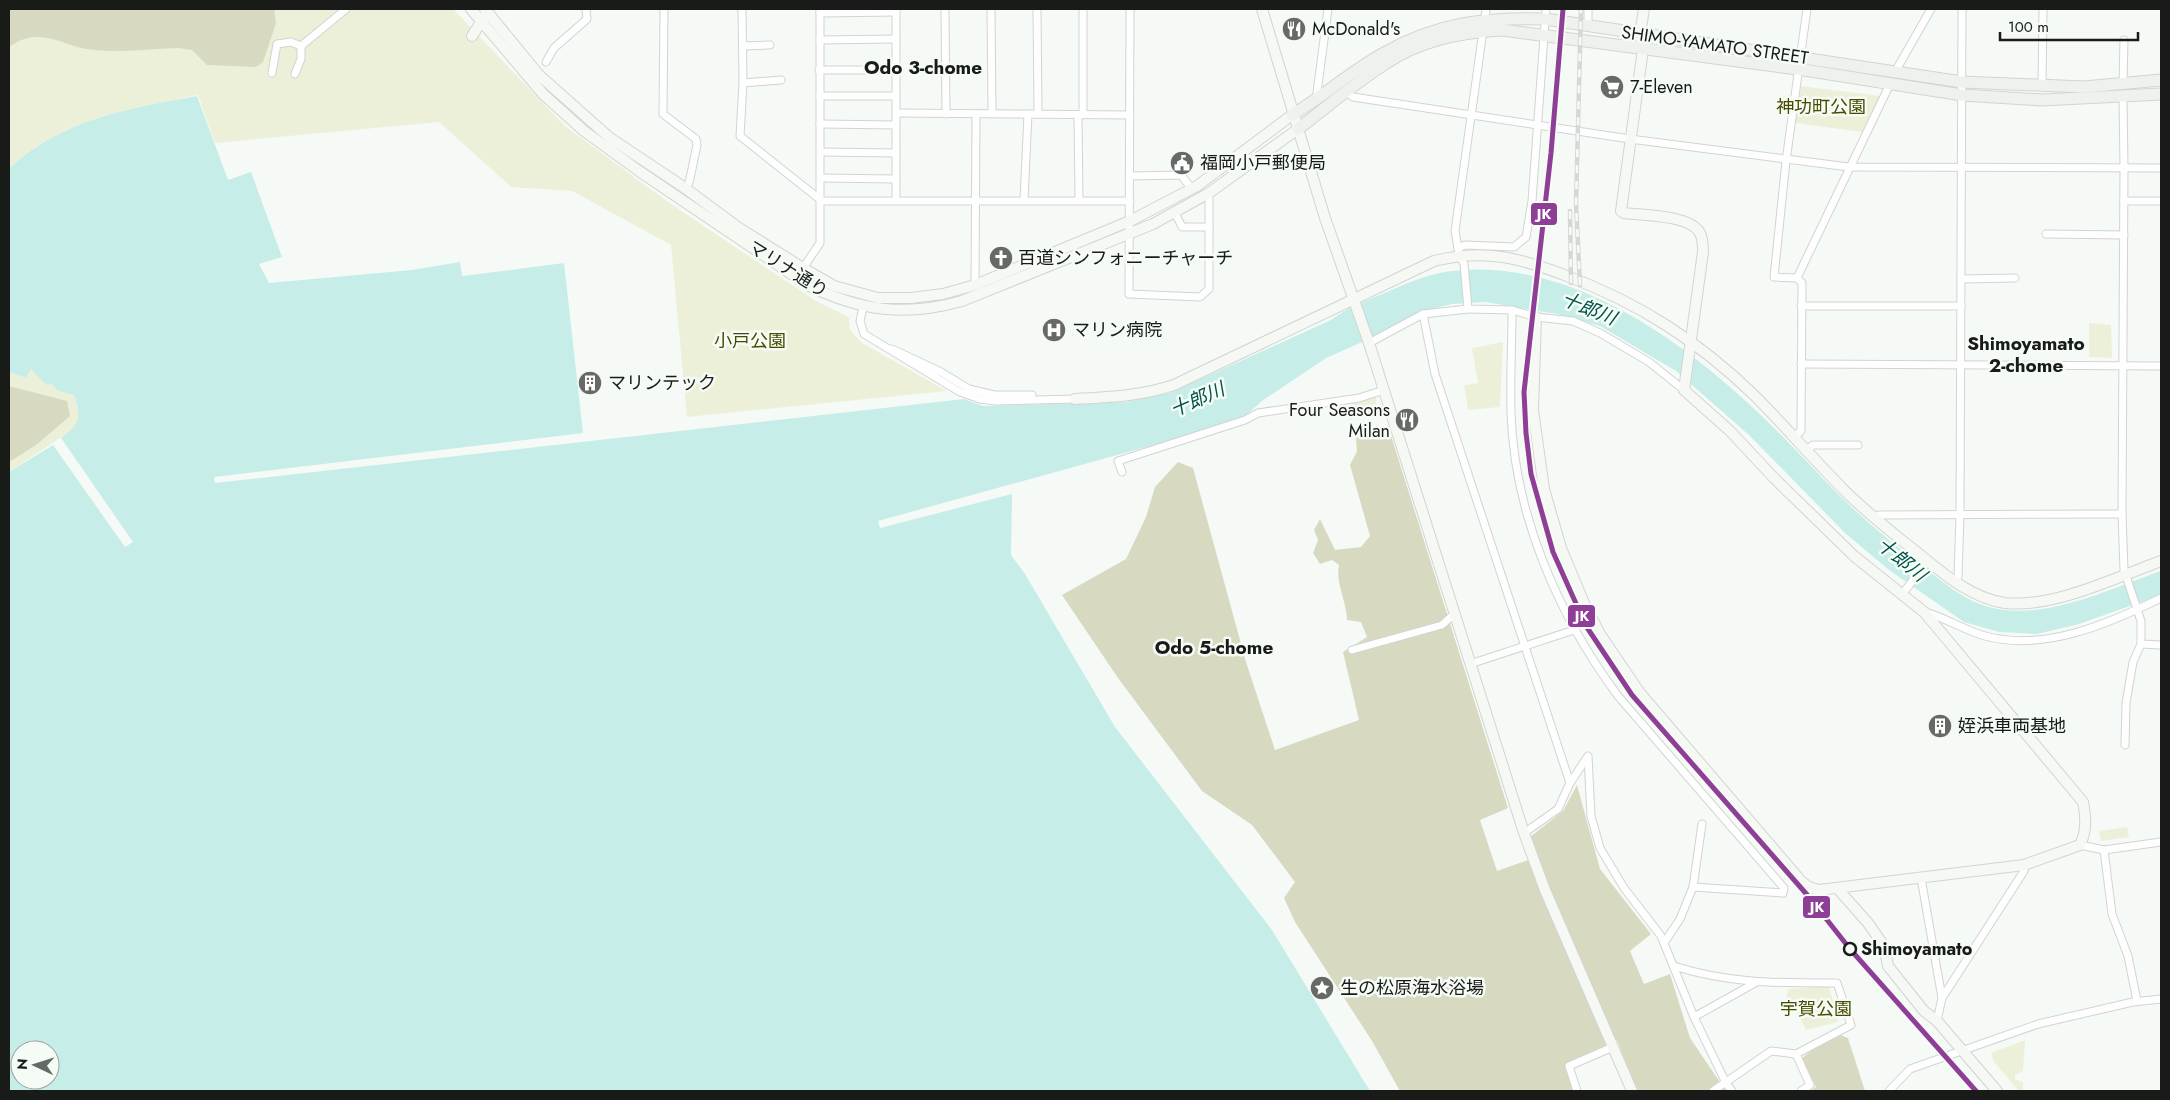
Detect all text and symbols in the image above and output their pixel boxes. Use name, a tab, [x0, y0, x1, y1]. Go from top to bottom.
scale bar	[2000, 10, 2138, 42]
restaurant icon: McDonald's	[1281, 16, 1307, 42]
place label: McDonald's	[1312, 16, 1400, 42]
text: 100 m	[2008, 16, 2049, 38]
street label: SHIMO-YAMATO STREET	[1620, 19, 1811, 71]
district label: Odo 3-chome	[864, 54, 982, 81]
supermarket icon: 7-Eleven	[1599, 74, 1625, 100]
place label: 7-Eleven	[1630, 74, 1693, 100]
park label: 神功町公園	[1776, 94, 1866, 120]
public building icon: 福岡小戸郵便局	[1169, 150, 1195, 176]
place label: 福岡小戸郵便局	[1200, 150, 1326, 176]
line badge: JK	[1530, 202, 1558, 226]
text: JK	[1534, 204, 1551, 224]
street label: マリナ通り	[743, 234, 833, 304]
church icon: 百道シンフォニーチャーチ	[988, 245, 1014, 271]
place label: 百道シンフォニーチャーチ	[1018, 245, 1233, 271]
water label: 十郎川	[1557, 285, 1622, 332]
hospital icon: マリン病院	[1041, 317, 1067, 343]
place label: マリン病院	[1072, 317, 1162, 343]
park label: 小戸公園	[714, 328, 786, 354]
district label: Shimoyamato 2-chome	[1967, 330, 2085, 379]
building icon: マリンテック	[577, 370, 603, 396]
place label: マリンテック	[608, 370, 716, 396]
water label: 十郎川	[1166, 375, 1231, 423]
place label: Four Seasons Milan	[1289, 397, 1390, 444]
restaurant icon: Four Seasons Milan	[1394, 407, 1420, 433]
water label: 十郎川	[1871, 531, 1934, 589]
line badge: JK	[1567, 604, 1596, 628]
text: JK	[1572, 606, 1589, 626]
district label: Odo 5-chome	[1155, 634, 1273, 661]
building icon: 姪浜車両基地	[1927, 713, 1953, 739]
place label: 姪浜車両基地	[1958, 713, 2066, 739]
line badge: JK	[1802, 895, 1831, 919]
text: JK	[1807, 897, 1824, 917]
place label: Shimoyamato	[1861, 936, 1973, 962]
marker: Shimoyamato	[1843, 942, 1857, 956]
place icon: 生の松原海水浴場	[1309, 975, 1335, 1001]
place label: 生の松原海水浴場	[1340, 975, 1484, 1001]
park label: 宇賀公園	[1780, 996, 1852, 1022]
north arrow	[10, 1040, 60, 1090]
text: N	[12, 1058, 32, 1070]

